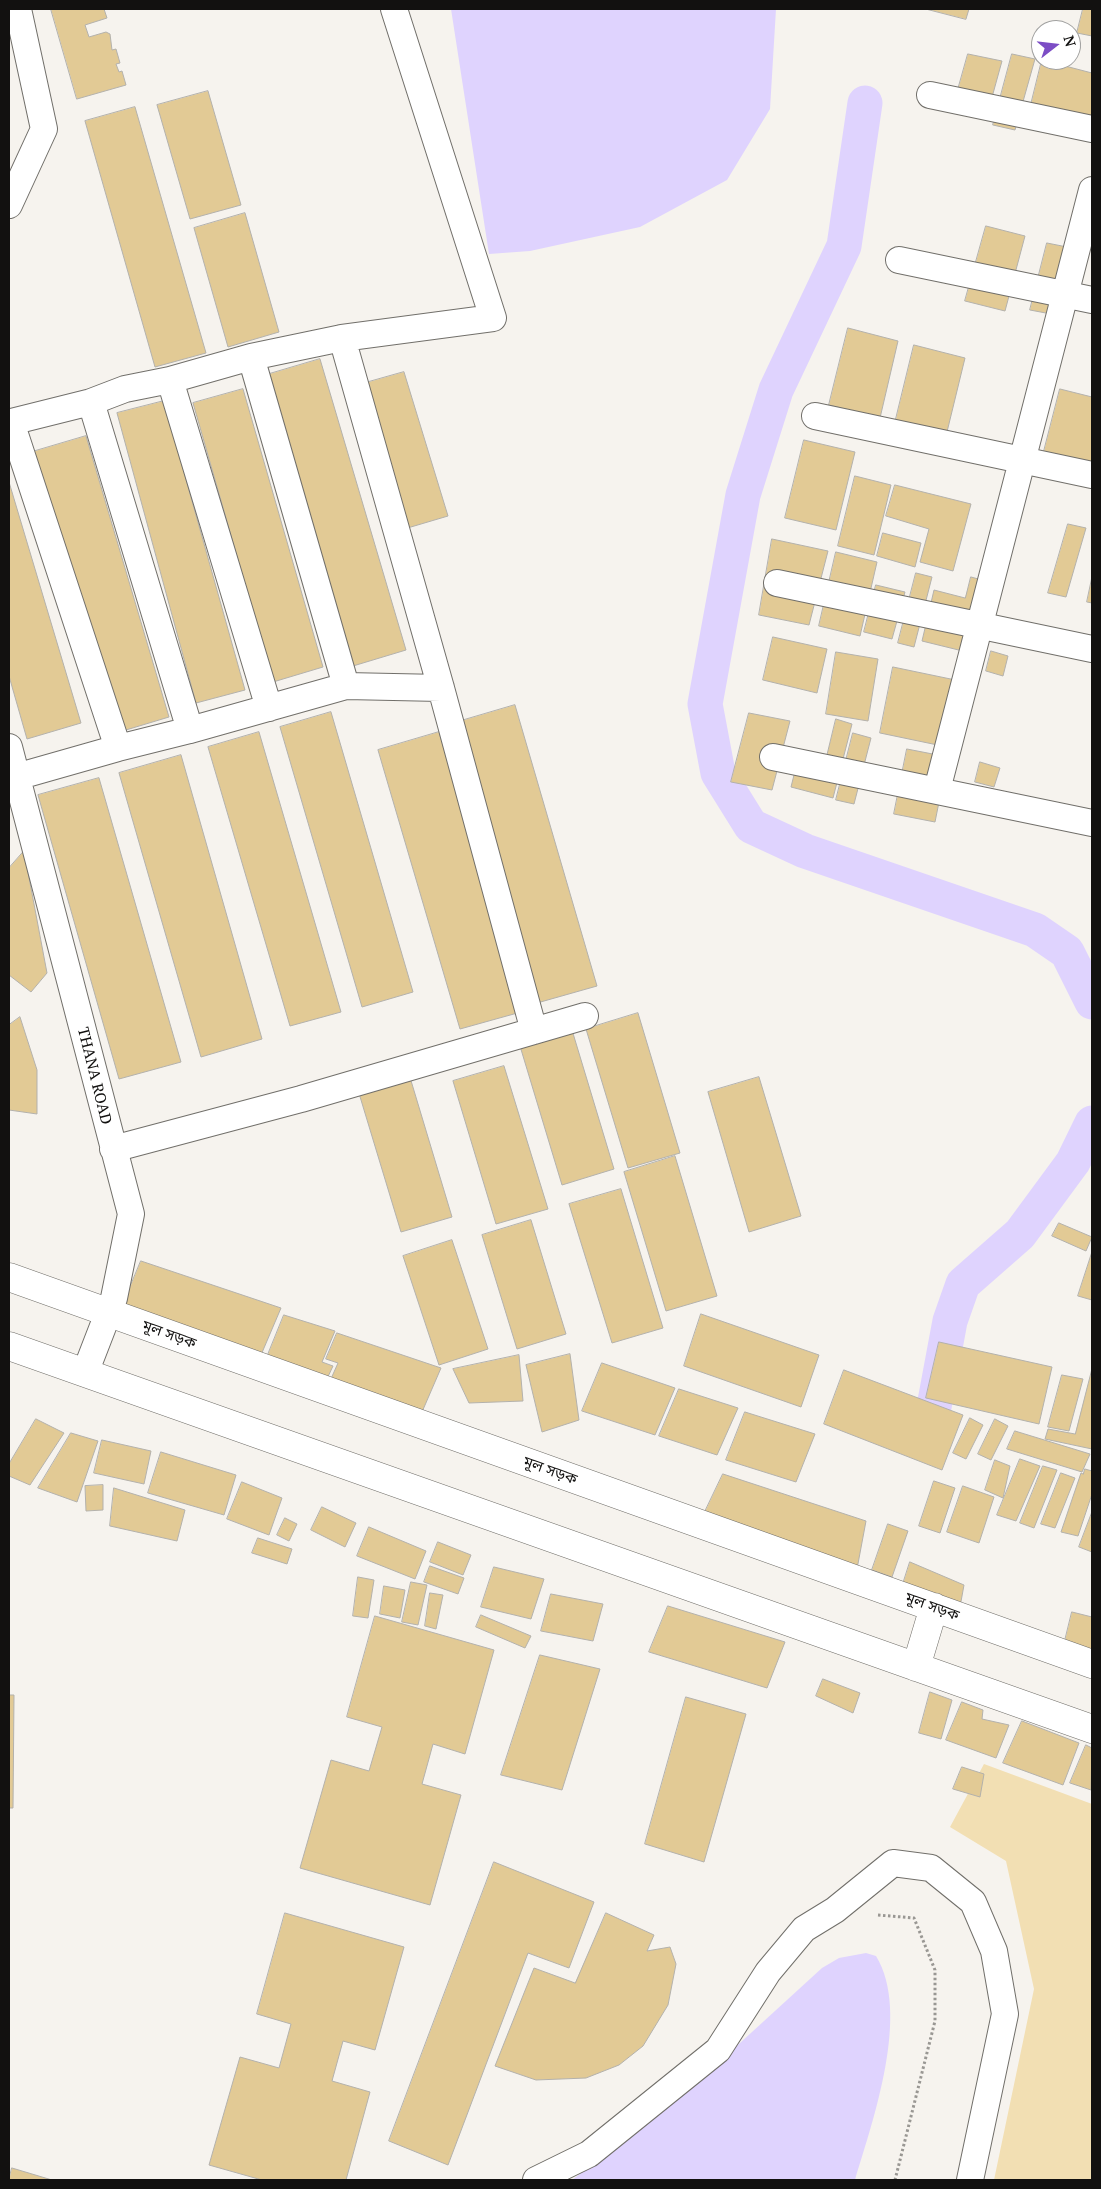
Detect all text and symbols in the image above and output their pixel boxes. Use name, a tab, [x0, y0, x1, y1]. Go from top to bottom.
north arrow	[1031, 20, 1081, 70]
text: N	[1059, 33, 1081, 49]
street label: THANA ROAD	[73, 1026, 115, 1126]
street label: মূল সড়ক	[140, 1317, 198, 1353]
street label: মূল সড়ক	[521, 1453, 579, 1489]
street label: মূল সড়ক	[903, 1589, 961, 1625]

